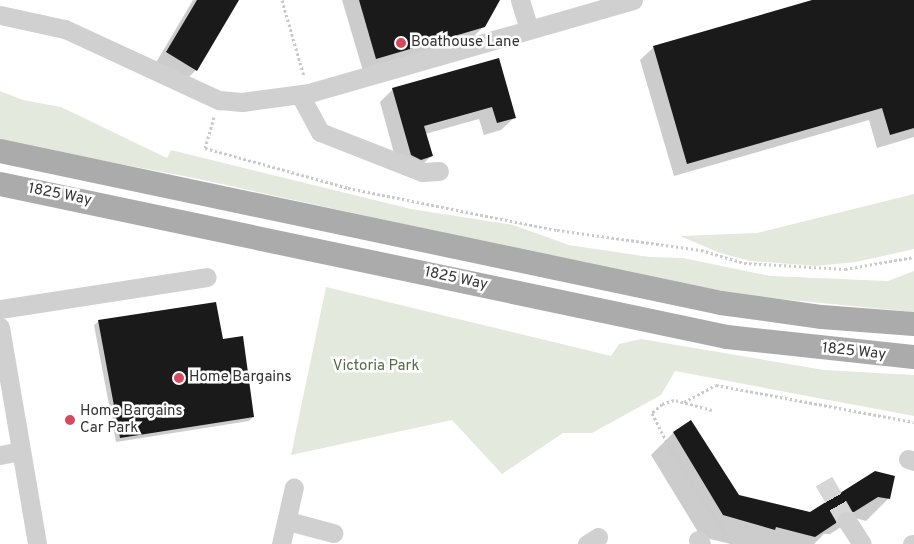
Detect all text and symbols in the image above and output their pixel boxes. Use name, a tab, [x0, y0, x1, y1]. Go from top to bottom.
place label: Boathouse Lane	[411, 34, 520, 52]
marker: Boathouse Lane	[395, 37, 407, 49]
street label: 1825 Way	[27, 180, 93, 210]
street label: 1825 Way	[423, 263, 489, 295]
street label: 1825 Way	[821, 340, 887, 364]
park label: Victoria Park	[333, 358, 419, 376]
place label: Home Bargains	[189, 369, 292, 387]
marker: Home Bargains	[173, 372, 185, 384]
place label: Home Bargains Car Park	[80, 402, 183, 437]
marker: Home Bargains Car Park	[64, 414, 76, 426]

